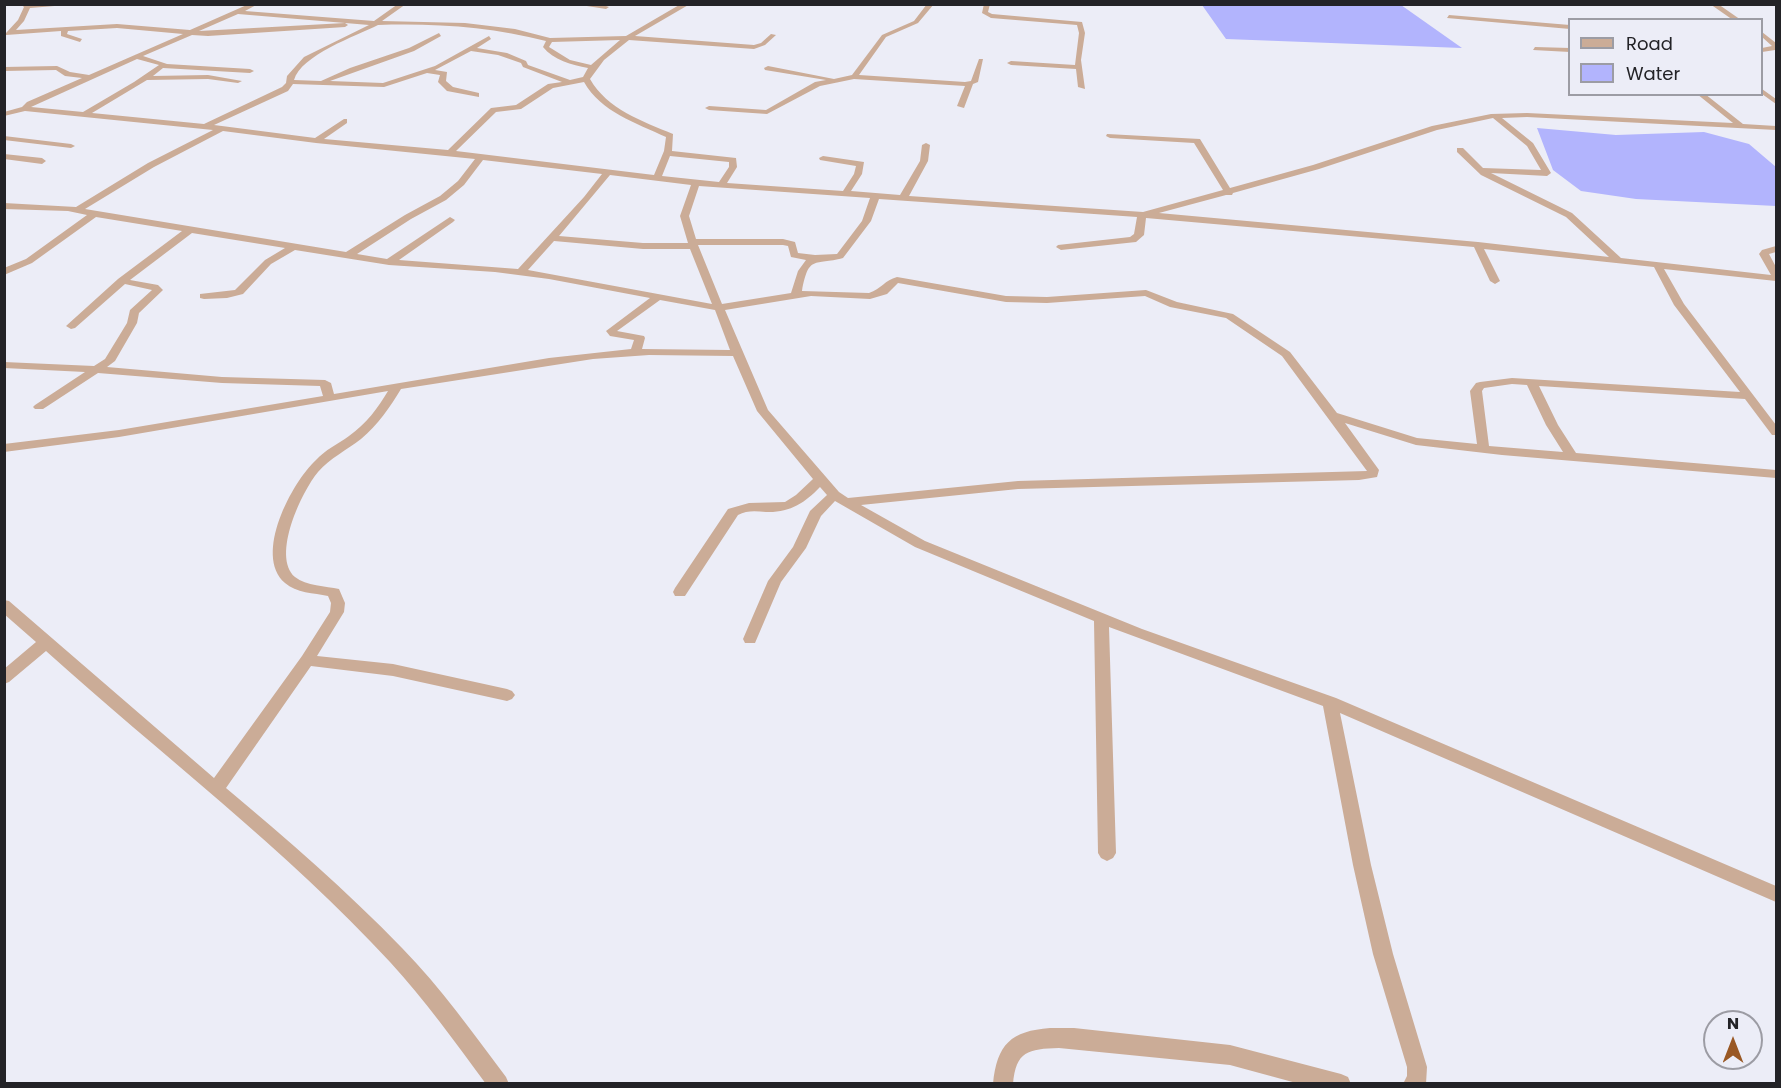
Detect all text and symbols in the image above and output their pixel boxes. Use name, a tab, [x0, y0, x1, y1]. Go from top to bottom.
legend	[1568, 18, 1763, 96]
text: Road	[1626, 31, 1673, 56]
text: Water	[1626, 61, 1680, 86]
north arrow	[1703, 1010, 1763, 1070]
text: N	[1727, 1012, 1739, 1035]

